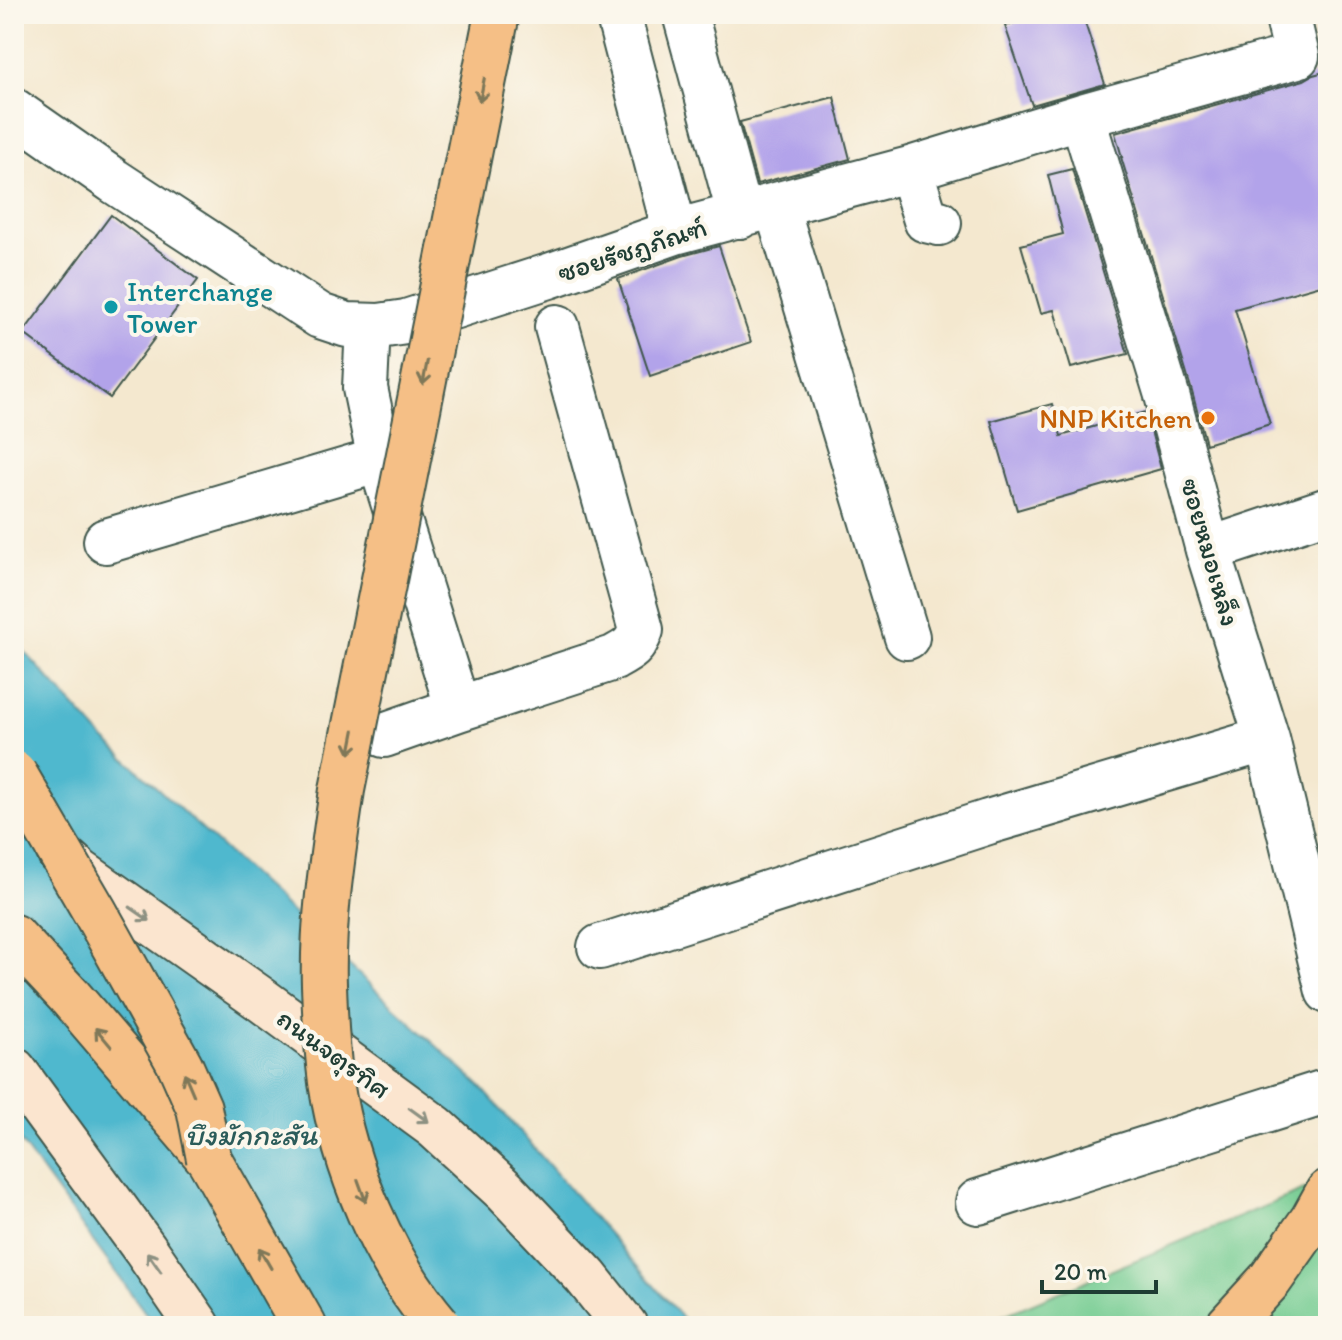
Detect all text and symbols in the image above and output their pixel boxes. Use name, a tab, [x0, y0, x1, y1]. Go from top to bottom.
one-way arrow	[474, 77, 489, 103]
street label: ซอยรัชฎภัณฑ์	[553, 209, 711, 289]
place label: Interchange Tower	[127, 274, 273, 340]
marker: Interchange Tower	[102, 298, 120, 316]
one-way arrow	[417, 359, 432, 385]
place label: NNP Kitchen	[1039, 401, 1192, 435]
marker: NNP Kitchen	[1199, 409, 1217, 427]
street label: ซอยหมอเหล็ง	[1174, 474, 1248, 630]
one-way arrow	[343, 729, 358, 754]
one-way arrow	[129, 905, 150, 922]
street label: ถนนจตุรทิศ	[269, 1000, 397, 1107]
one-way arrow	[94, 1027, 112, 1047]
one-way arrow	[180, 1073, 195, 1097]
one-way arrow	[408, 1107, 429, 1124]
water label: บึงมักกะสัน	[185, 1116, 318, 1153]
one-way arrow	[355, 1178, 370, 1203]
scale bar	[1042, 1244, 1156, 1294]
one-way arrow	[257, 1247, 273, 1270]
one-way arrow	[146, 1251, 162, 1273]
text: 20 m	[1054, 1257, 1107, 1286]

